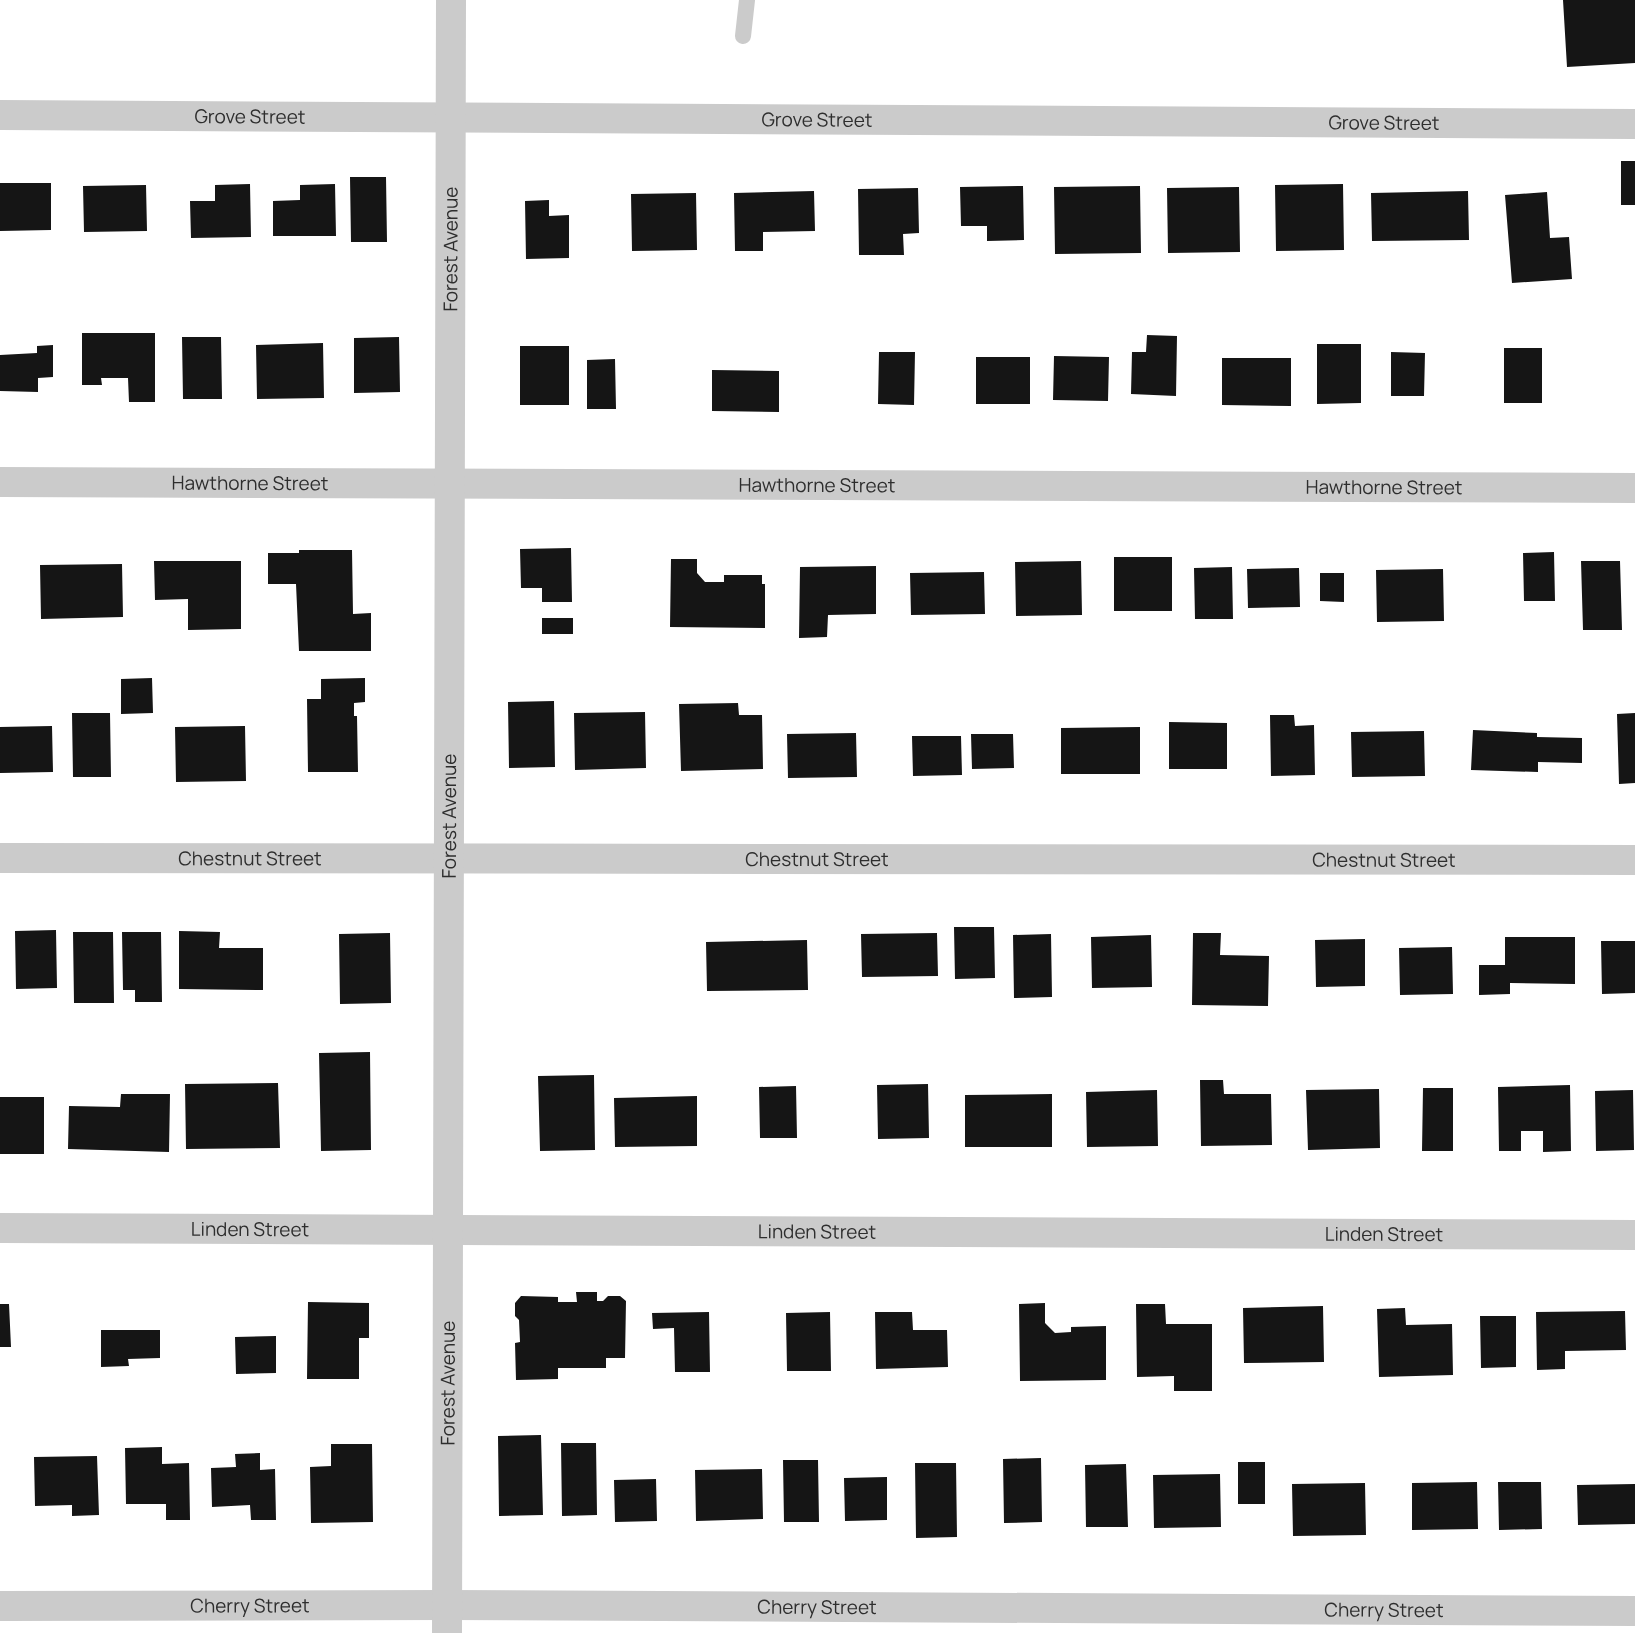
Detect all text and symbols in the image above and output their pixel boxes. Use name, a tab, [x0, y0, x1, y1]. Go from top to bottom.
street label: Grove Street	[194, 103, 306, 130]
street label: Grove Street	[761, 106, 873, 133]
street label: Grove Street	[1328, 109, 1440, 136]
street label: Forest Avenue	[437, 187, 464, 311]
street label: Hawthorne Street	[172, 470, 328, 496]
street label: Hawthorne Street	[739, 472, 895, 498]
street label: Hawthorne Street	[1306, 474, 1462, 500]
street label: Forest Avenue	[436, 754, 462, 878]
street label: Chestnut Street	[178, 845, 322, 871]
street label: Chestnut Street	[745, 846, 889, 872]
street label: Chestnut Street	[1312, 847, 1456, 873]
street label: Linden Street	[191, 1216, 309, 1242]
street label: Linden Street	[758, 1218, 876, 1245]
street label: Linden Street	[1325, 1221, 1443, 1247]
street label: Forest Avenue	[434, 1321, 461, 1445]
street label: Cherry Street	[190, 1592, 310, 1619]
street label: Cherry Street	[757, 1594, 877, 1620]
street label: Cherry Street	[1324, 1596, 1444, 1623]

